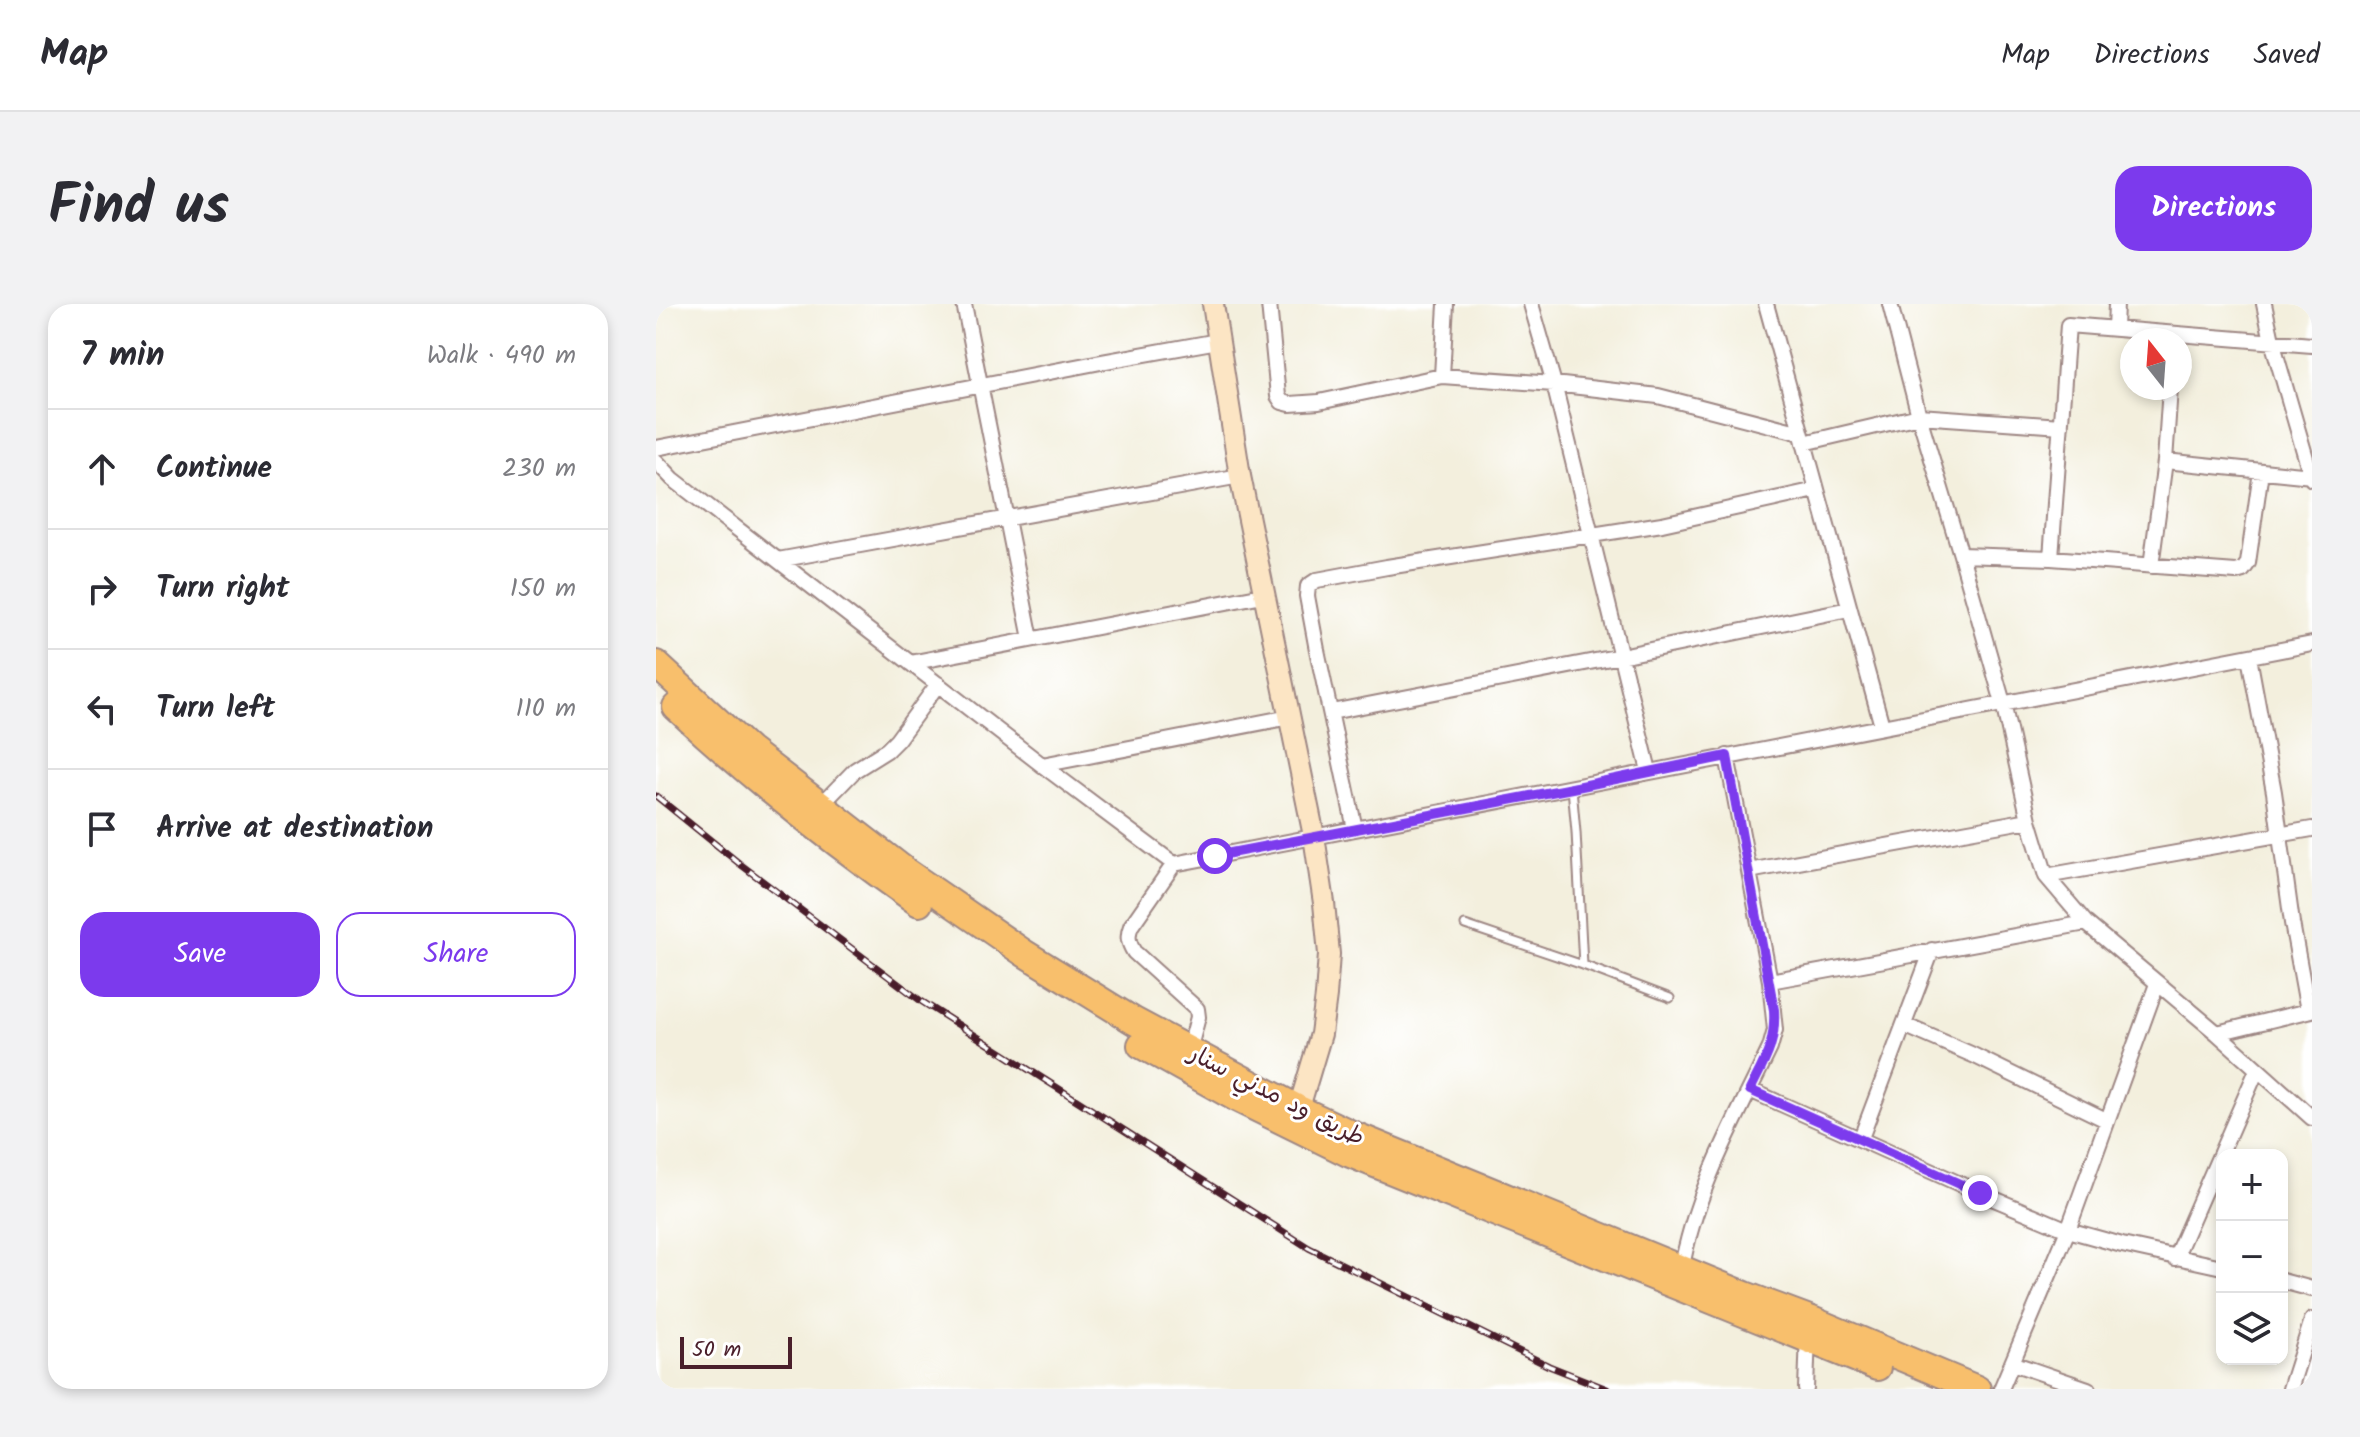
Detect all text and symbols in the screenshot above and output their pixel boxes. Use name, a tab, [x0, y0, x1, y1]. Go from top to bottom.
text: Map	[40, 25, 109, 85]
text: Map	[2001, 33, 2050, 78]
text: Directions	[2094, 33, 2210, 78]
text: Saved	[2254, 33, 2320, 78]
text: Find us	[48, 163, 229, 253]
button: Directions	[2115, 166, 2312, 251]
north arrow	[2120, 328, 2192, 400]
text: 7 min	[80, 329, 165, 383]
text: Walk · 490 m	[427, 335, 576, 377]
text: Continue	[156, 445, 272, 493]
icon: ahead	[80, 447, 124, 491]
text: 230 m	[502, 448, 576, 490]
text: Turn right	[156, 565, 289, 613]
icon: right	[80, 567, 124, 611]
text: 150 m	[510, 568, 576, 610]
text: Turn left	[156, 685, 275, 733]
icon: left	[80, 687, 124, 731]
text: 110 m	[516, 688, 576, 730]
text: Arrive at destination	[156, 805, 433, 853]
icon: arrive	[80, 807, 124, 851]
route start	[1197, 838, 1233, 874]
button: Save	[80, 912, 320, 997]
button: Share	[336, 912, 576, 997]
street label: طريق ود مدني سنار	[1179, 1034, 1371, 1158]
map controls	[2216, 1149, 2288, 1365]
button: +	[2216, 1149, 2288, 1221]
route end	[1962, 1175, 1998, 1211]
button: −	[2216, 1221, 2288, 1293]
button: layers	[2216, 1293, 2288, 1365]
scale bar	[680, 1333, 792, 1369]
text: 50 m	[692, 1333, 741, 1368]

